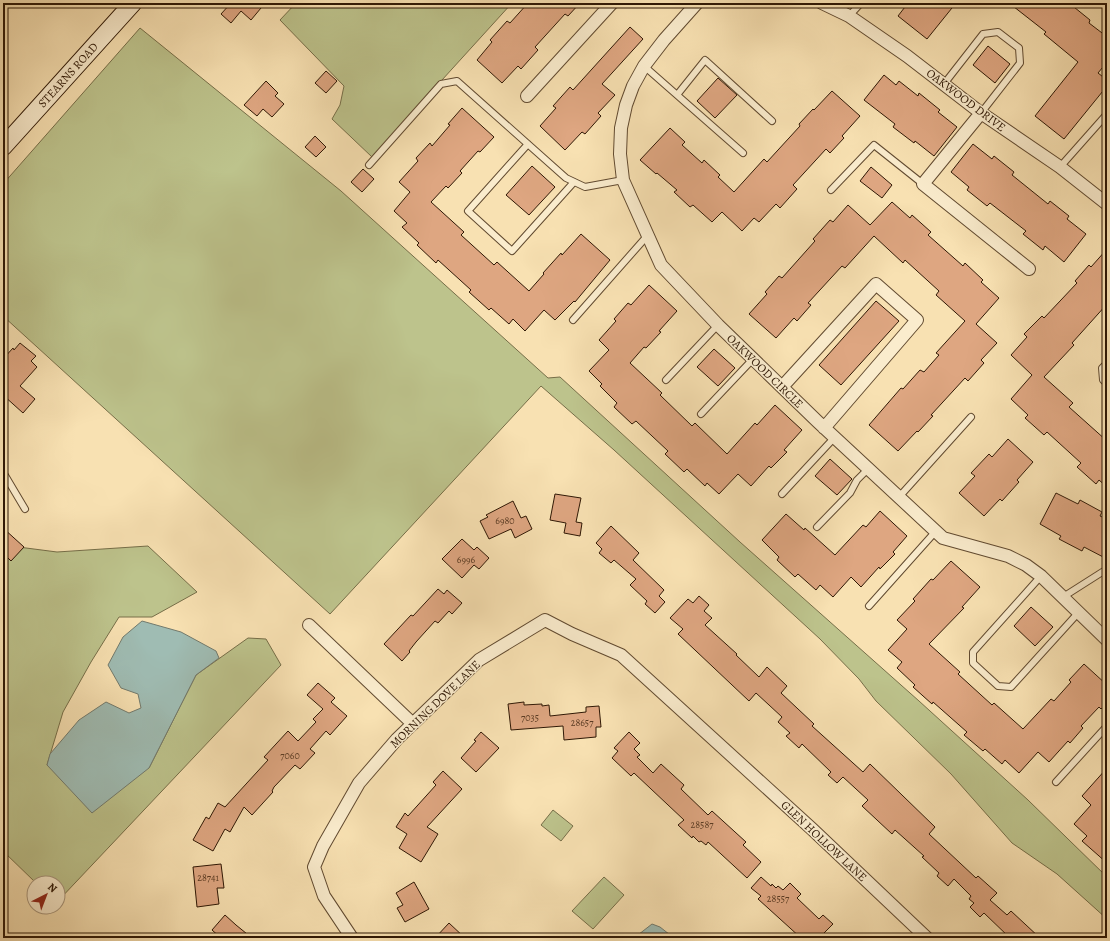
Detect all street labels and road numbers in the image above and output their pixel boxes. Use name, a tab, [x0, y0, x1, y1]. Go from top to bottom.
street label: STEARNS ROAD	[34, 39, 102, 111]
street label: OAKWOOD DRIVE	[923, 65, 1009, 135]
street label: OAKWOOD CIRCLE	[723, 330, 807, 412]
street label: MORNING DOVE LANE	[386, 657, 484, 751]
street label: GLEN HOLLOW LANE	[778, 797, 870, 885]

